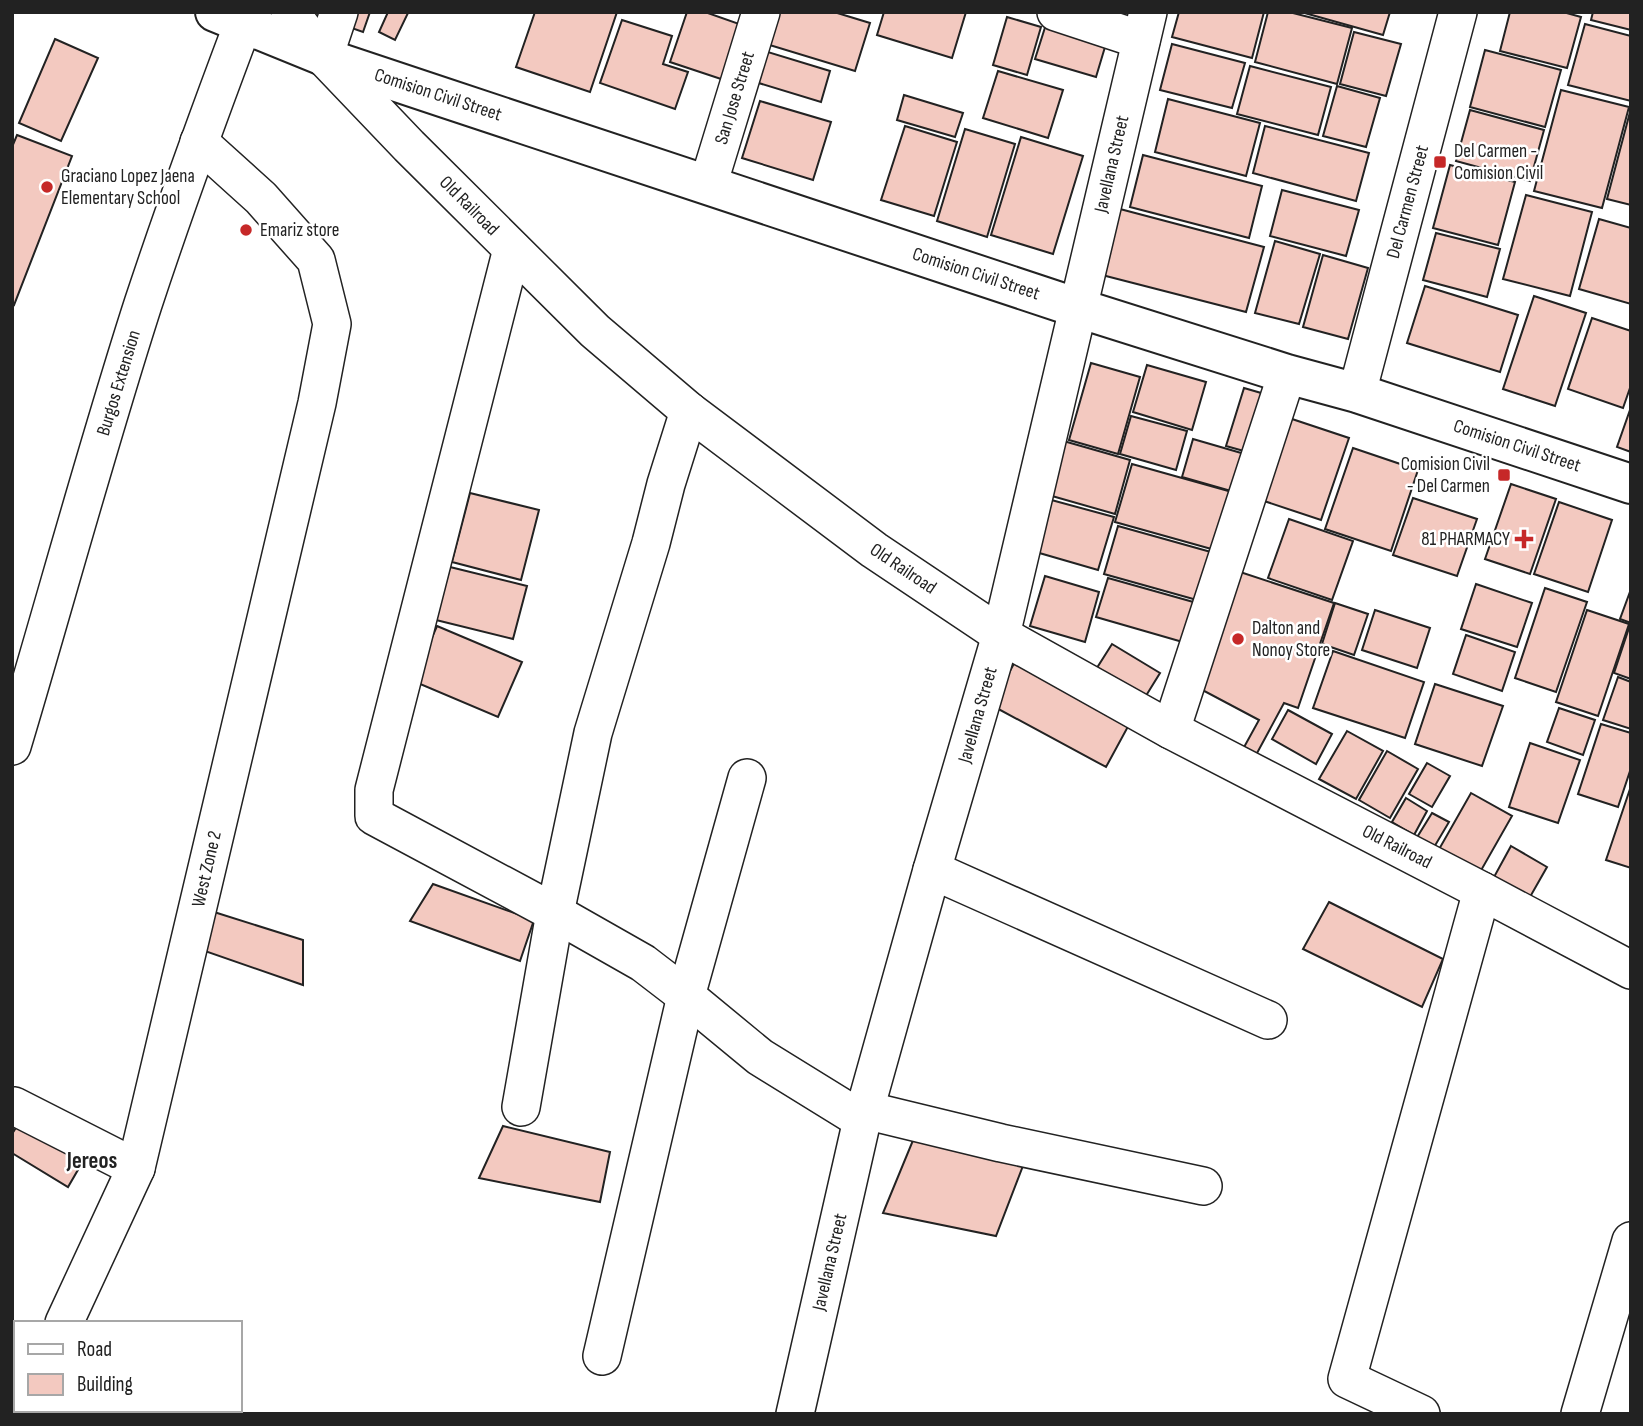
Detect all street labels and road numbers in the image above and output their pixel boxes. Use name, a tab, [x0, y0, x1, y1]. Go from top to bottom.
street label: San Jose Street	[710, 49, 760, 147]
street label: Comision Civil Street	[372, 64, 505, 126]
street label: Javellana Street	[1089, 113, 1134, 216]
street label: Del Carmen Street	[1382, 143, 1434, 261]
street label: Old Railroad	[434, 171, 504, 241]
street label: Comision Civil Street	[910, 243, 1043, 305]
street label: Burgos Extension	[92, 327, 146, 439]
street label: Comision Civil Street	[1451, 415, 1584, 477]
street label: Old Railroad	[865, 538, 941, 600]
street label: Javellana Street	[953, 664, 1003, 767]
street label: Old Railroad	[1358, 820, 1436, 874]
street label: West Zone 2	[187, 829, 227, 909]
street label: Javellana Street	[807, 1211, 852, 1314]

